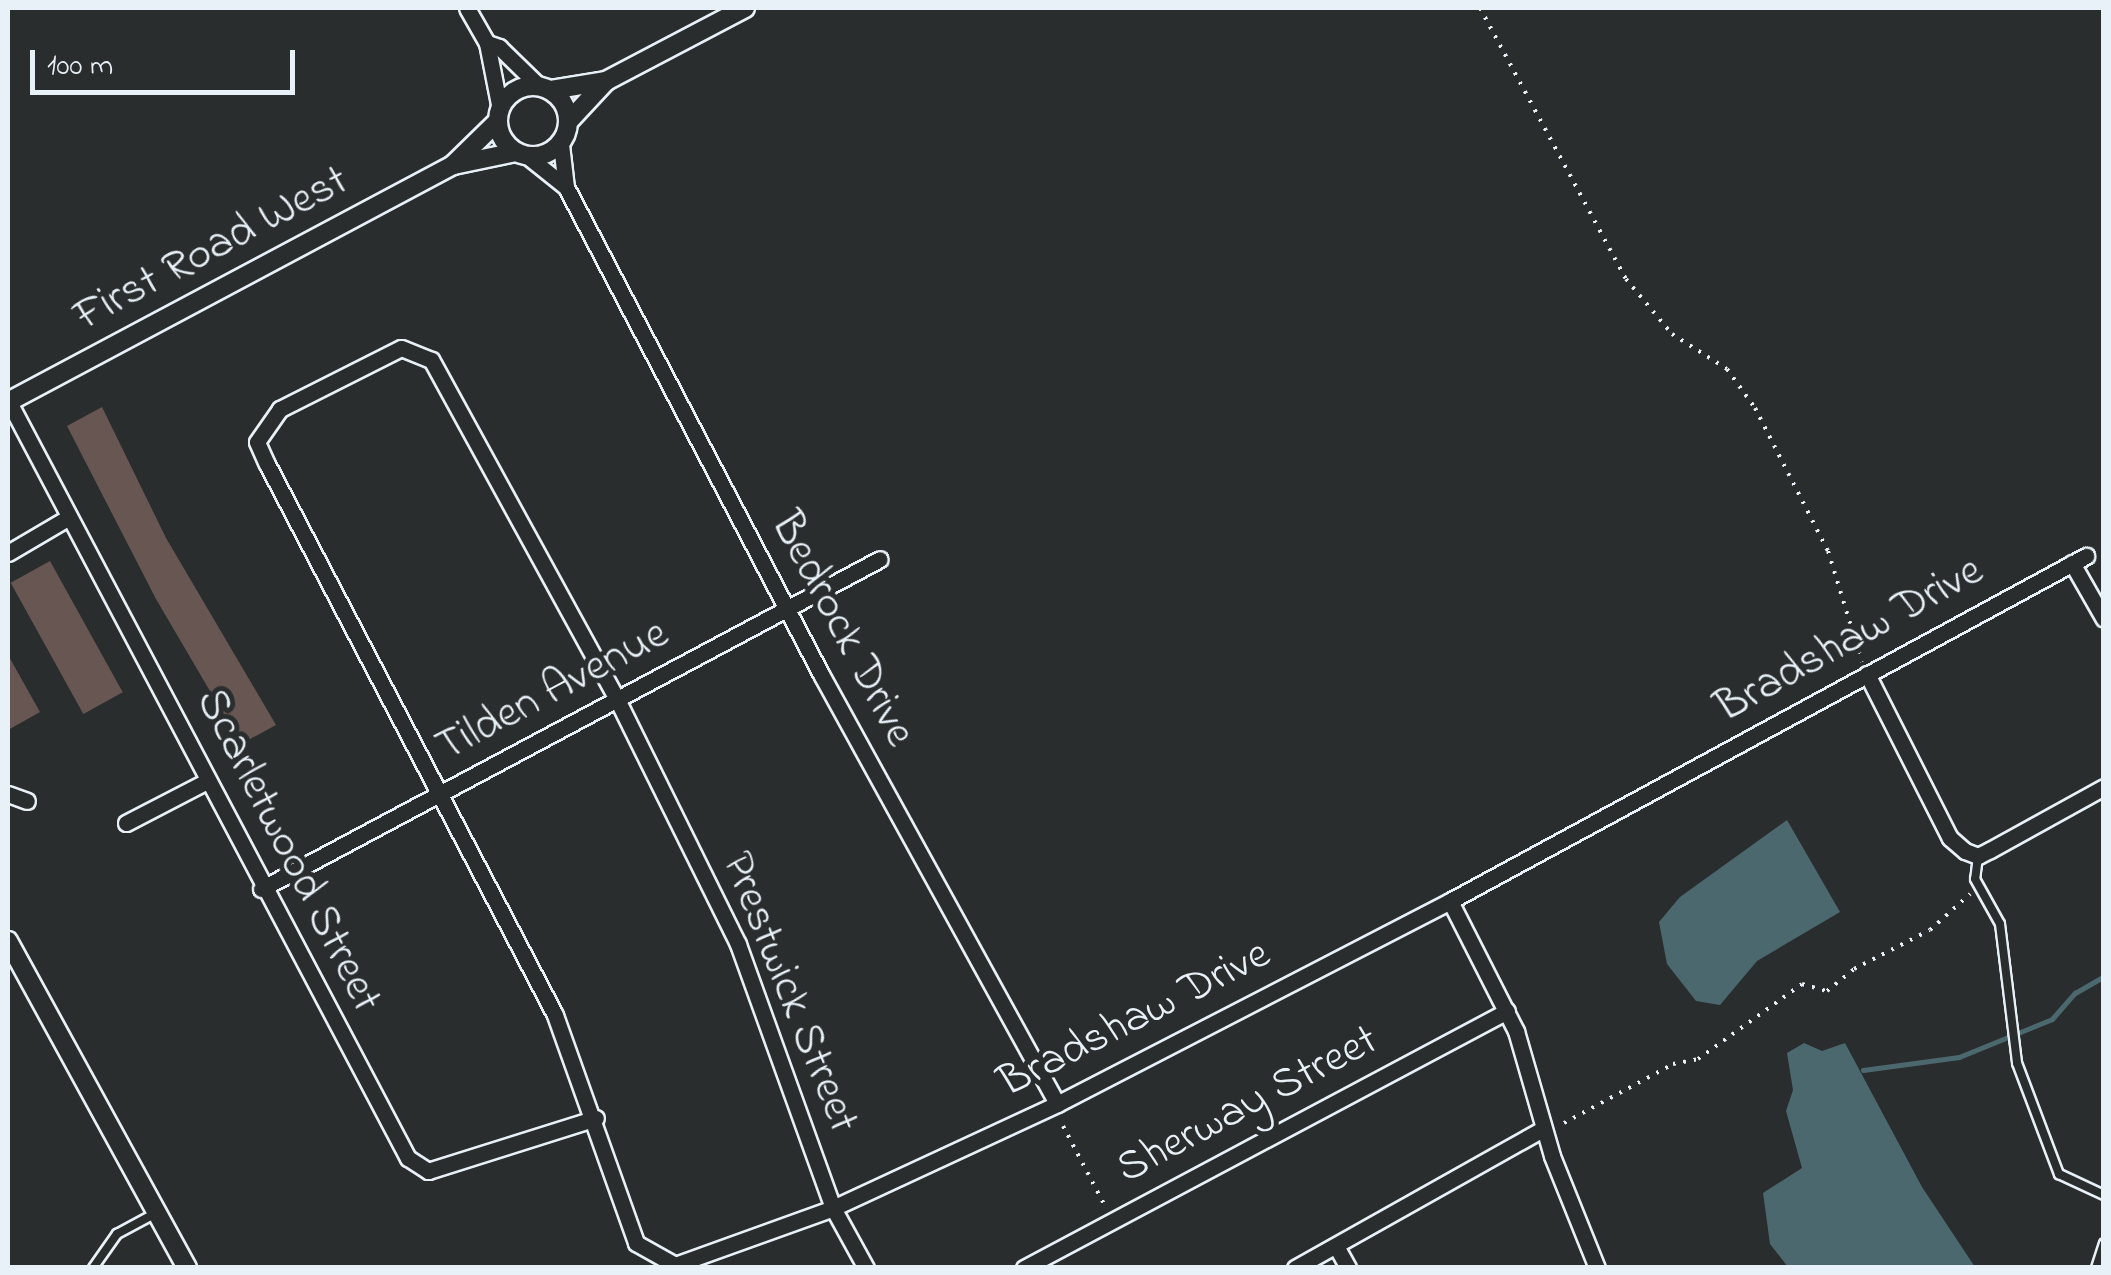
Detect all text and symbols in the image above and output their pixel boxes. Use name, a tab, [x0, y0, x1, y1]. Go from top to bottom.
scale bar	[35, 30, 300, 92]
text: 100 m	[47, 45, 113, 89]
street label: First Road West	[66, 155, 358, 345]
street label: Bedrock Drive	[757, 503, 925, 757]
street label: Bradshaw Drive	[1707, 545, 1993, 737]
street label: Tilden Avenue	[428, 608, 678, 776]
street label: Scarletwood Street	[182, 680, 392, 1022]
street label: Prestwick Street	[707, 845, 869, 1141]
street label: Bradshaw Drive	[990, 928, 1280, 1112]
street label: Sherway Street	[1108, 1015, 1388, 1197]

